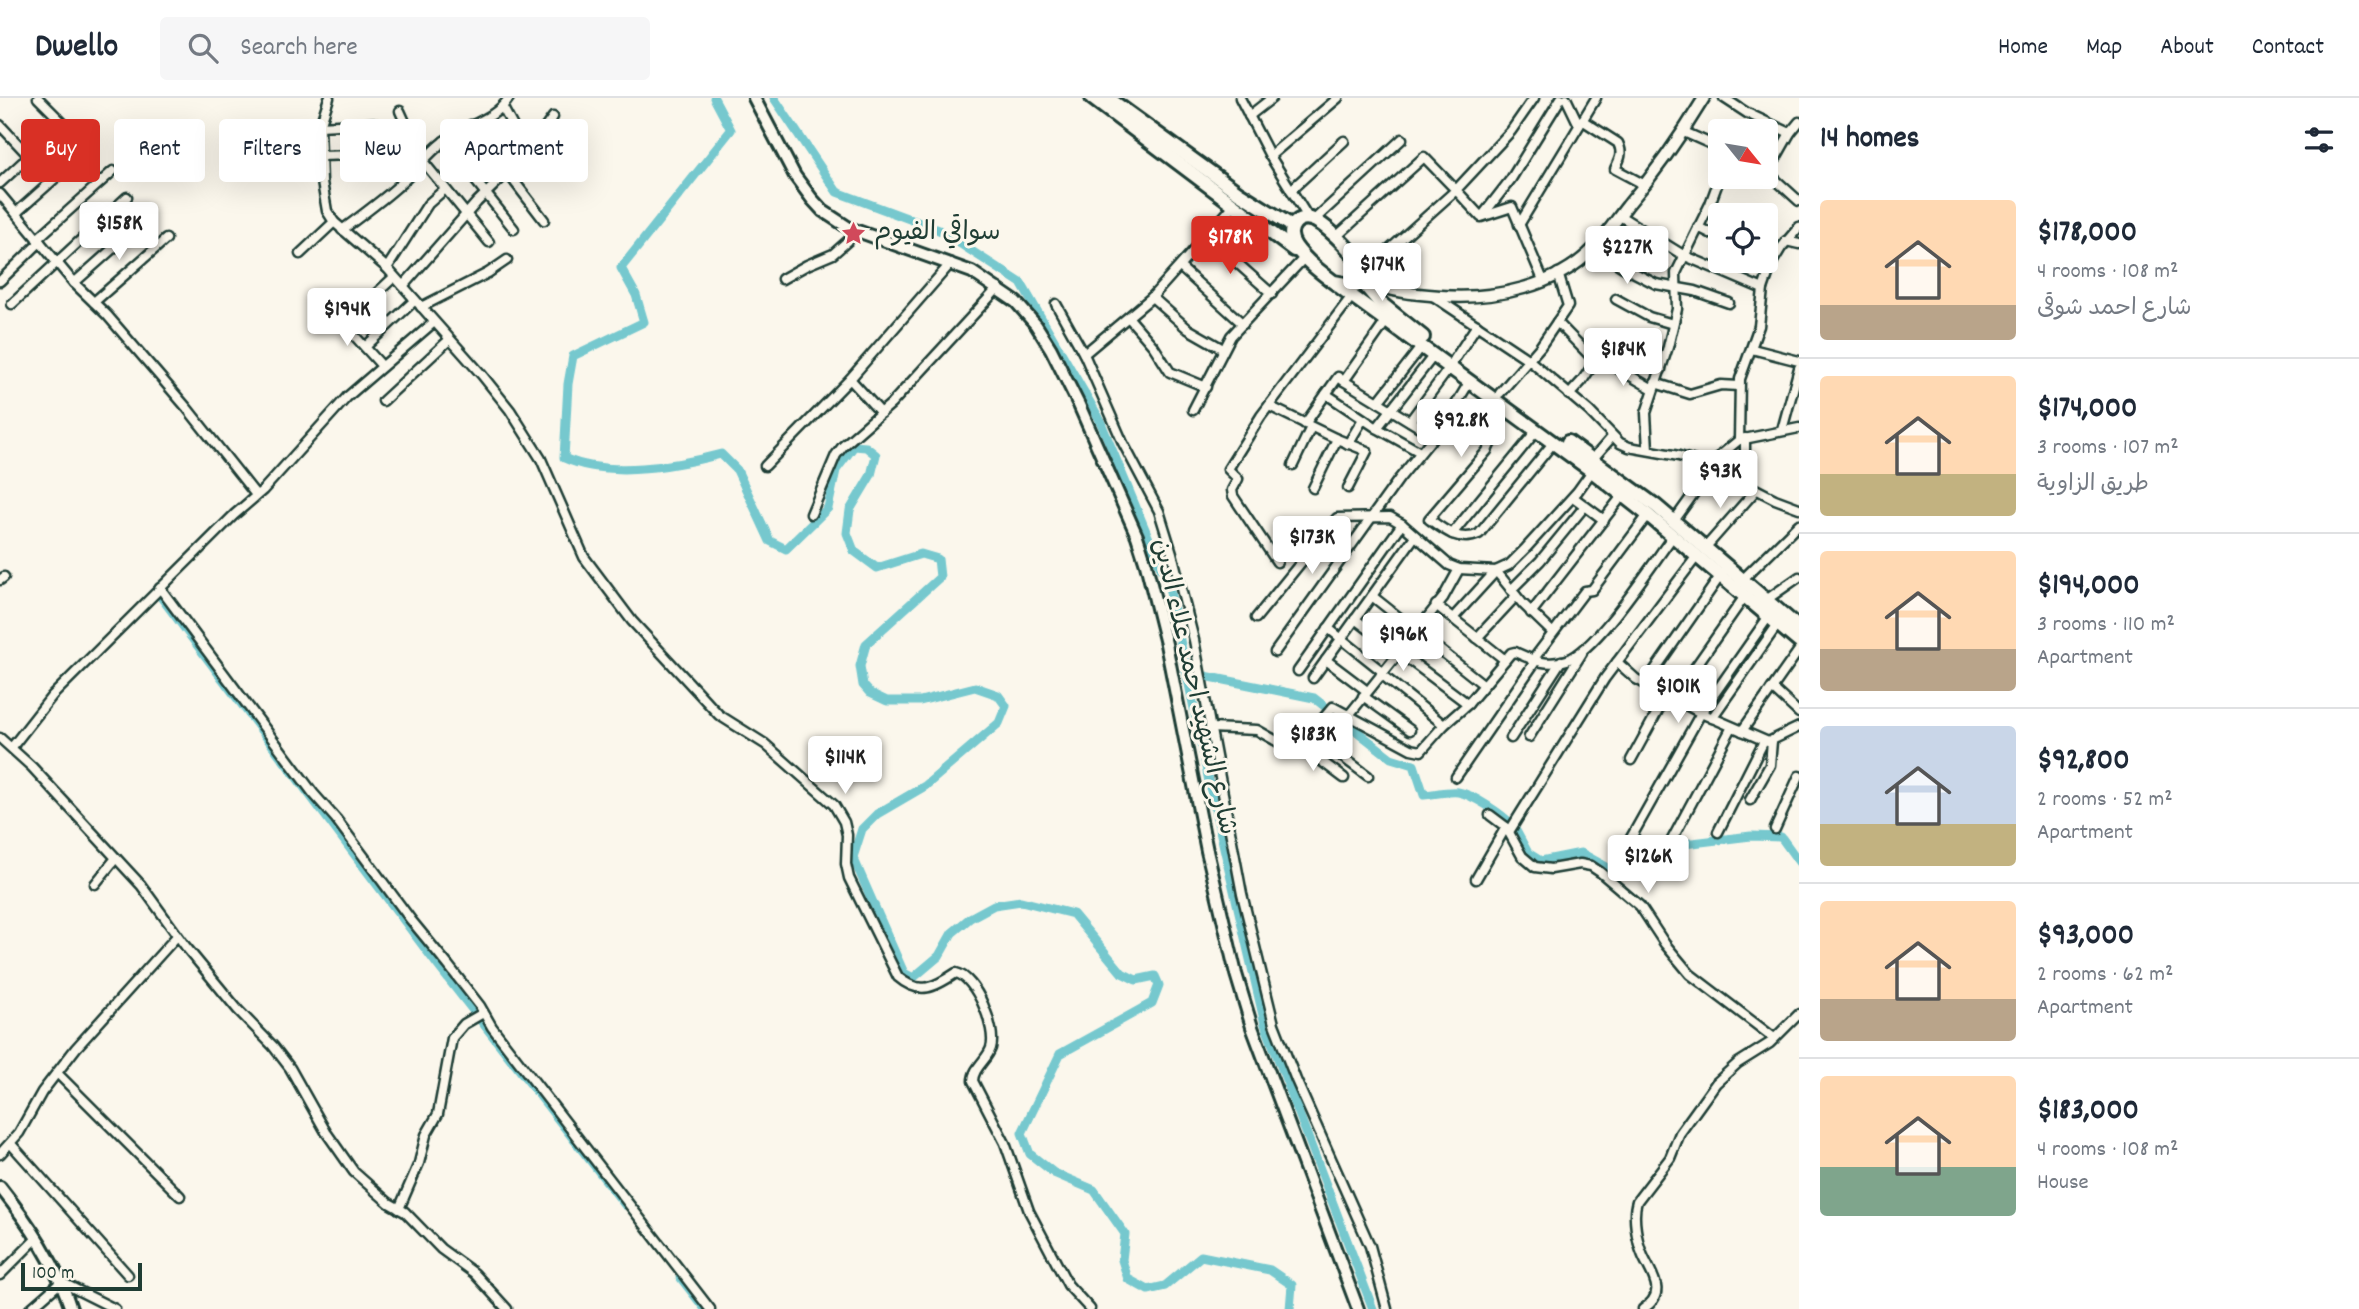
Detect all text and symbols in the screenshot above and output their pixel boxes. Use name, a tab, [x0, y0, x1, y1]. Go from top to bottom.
search box	[160, 17, 650, 80]
text: Dwello	[35, 25, 118, 72]
icon: search	[184, 29, 222, 67]
text: Search here	[240, 30, 358, 67]
text: Home	[1998, 31, 2048, 65]
text: Map	[2086, 31, 2122, 65]
text: About	[2160, 31, 2214, 65]
text: Contact	[2252, 31, 2324, 65]
chip: Buy	[21, 119, 100, 182]
chip: Rent	[114, 119, 205, 182]
chip: Filters	[219, 119, 326, 182]
chip: New	[340, 119, 426, 182]
chip: Apartment	[440, 119, 588, 182]
north arrow	[1708, 119, 1778, 189]
map controls	[1708, 119, 1778, 273]
text: 14 homes	[1820, 119, 1919, 162]
icon: filters	[2300, 121, 2338, 159]
pin: $158K	[70, 202, 168, 262]
button: locate	[1708, 203, 1778, 273]
text: $158K	[95, 208, 143, 241]
text: $178,000	[2037, 213, 2137, 256]
place label: سواقي الفيوم	[874, 214, 1001, 252]
pin: $178K	[1181, 216, 1279, 276]
place icon: سواقي الفيوم	[840, 219, 868, 247]
text: $178K	[1207, 222, 1253, 255]
pin: $227K	[1578, 226, 1676, 286]
icon: home	[1876, 228, 1960, 312]
text: $227K	[1601, 232, 1653, 265]
pin: $174K	[1333, 244, 1431, 303]
text: $174K	[1359, 249, 1405, 282]
text: 4 rooms · 108 m²	[2037, 256, 2178, 289]
pin: $194K	[298, 288, 396, 348]
text: شارع احمد شوقى	[2037, 293, 2192, 326]
text: $194K	[323, 294, 371, 327]
pin: $184K	[1574, 328, 1672, 388]
text: $184K	[1600, 334, 1646, 367]
text: $174,000	[2037, 389, 2137, 432]
pin: $92.8K	[1404, 400, 1518, 459]
icon: home	[1876, 404, 1960, 488]
text: $92.8K	[1433, 405, 1489, 438]
text: 3 rooms · 107 m²	[2037, 432, 2179, 465]
pin: $93K	[1679, 450, 1761, 510]
text: $93K	[1698, 456, 1742, 489]
text: طريق الزاوية	[2037, 469, 2149, 502]
pin: $173K	[1263, 517, 1361, 576]
text: $173K	[1289, 522, 1335, 555]
street label: شارع الشهيد احمد علاء الدين	[1141, 535, 1245, 839]
text: $194,000	[2037, 566, 2140, 609]
icon: home	[1876, 579, 1960, 663]
text: 3 rooms · 110 m²	[2037, 609, 2175, 642]
pin: $196K	[1354, 614, 1452, 673]
text: $196K	[1378, 619, 1428, 652]
text: Apartment	[2037, 642, 2133, 675]
pin: $101K	[1629, 666, 1727, 725]
text: $101K	[1656, 671, 1700, 704]
pin: $183K	[1264, 714, 1362, 773]
text: $183K	[1290, 719, 1336, 752]
pin: $114K	[796, 736, 894, 796]
text: $92,800	[2037, 741, 2130, 784]
text: $114K	[824, 742, 866, 775]
icon: home	[1876, 754, 1960, 838]
text: 2 rooms · 52 m²	[2037, 784, 2173, 817]
text: Apartment	[2037, 817, 2133, 850]
pin: $126K	[1599, 836, 1697, 895]
text: $126K	[1624, 841, 1672, 874]
text: $93,000	[2037, 916, 2134, 959]
icon: home	[1876, 929, 1960, 1013]
text: 2 rooms · 62 m²	[2037, 959, 2173, 992]
text: Apartment	[2037, 992, 2133, 1025]
text: $183,000	[2037, 1091, 2139, 1134]
icon: home	[1876, 1104, 1960, 1188]
text: 4 rooms · 108 m²	[2037, 1134, 2178, 1167]
text: House	[2037, 1167, 2089, 1200]
scale bar	[21, 1260, 142, 1292]
text: 100 m	[32, 1261, 74, 1288]

